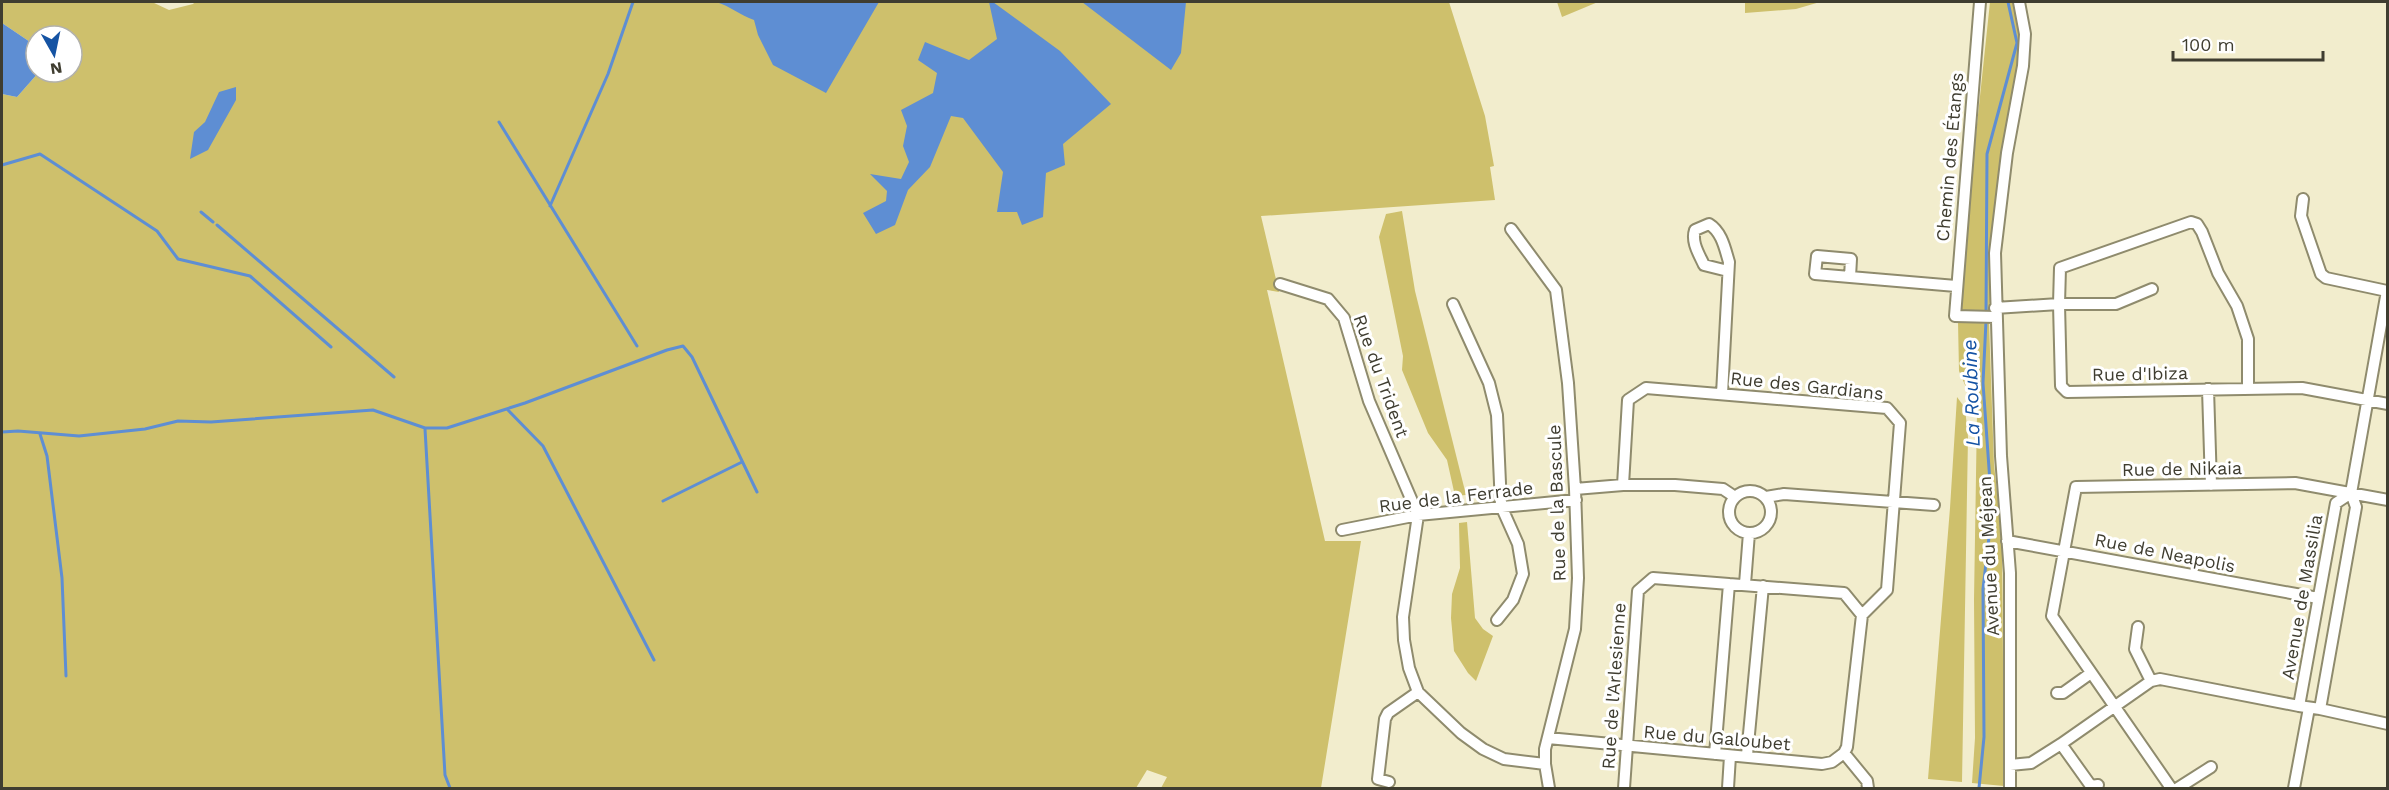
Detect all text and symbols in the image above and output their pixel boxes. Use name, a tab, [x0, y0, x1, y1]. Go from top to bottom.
north arrow	[24, 24, 84, 84]
scale bar	[2173, 24, 2323, 62]
text: 100 m	[2182, 34, 2235, 55]
text: N	[49, 58, 64, 79]
street label: Chemin des Étangs	[1932, 72, 1967, 242]
street label: Rue du Trident	[1349, 311, 1414, 441]
water label: La Roubine	[1957, 339, 1985, 447]
street label: Rue d'Ibiza	[2092, 362, 2188, 385]
street label: Rue des Gardians	[1729, 367, 1885, 404]
street label: Rue de la Bascule	[1543, 424, 1570, 582]
street label: Rue de Nikaia	[2122, 457, 2242, 480]
street label: Avenue du Méjean	[1974, 475, 2003, 637]
street label: Rue de la Ferrade	[1378, 477, 1534, 516]
street label: Avenue de Massilia	[2277, 513, 2326, 681]
street label: Rue de Neapolis	[2093, 529, 2237, 576]
street label: Rue de l'Arlesienne	[1597, 602, 1630, 770]
street label: Rue du Galoubet	[1643, 721, 1792, 754]

